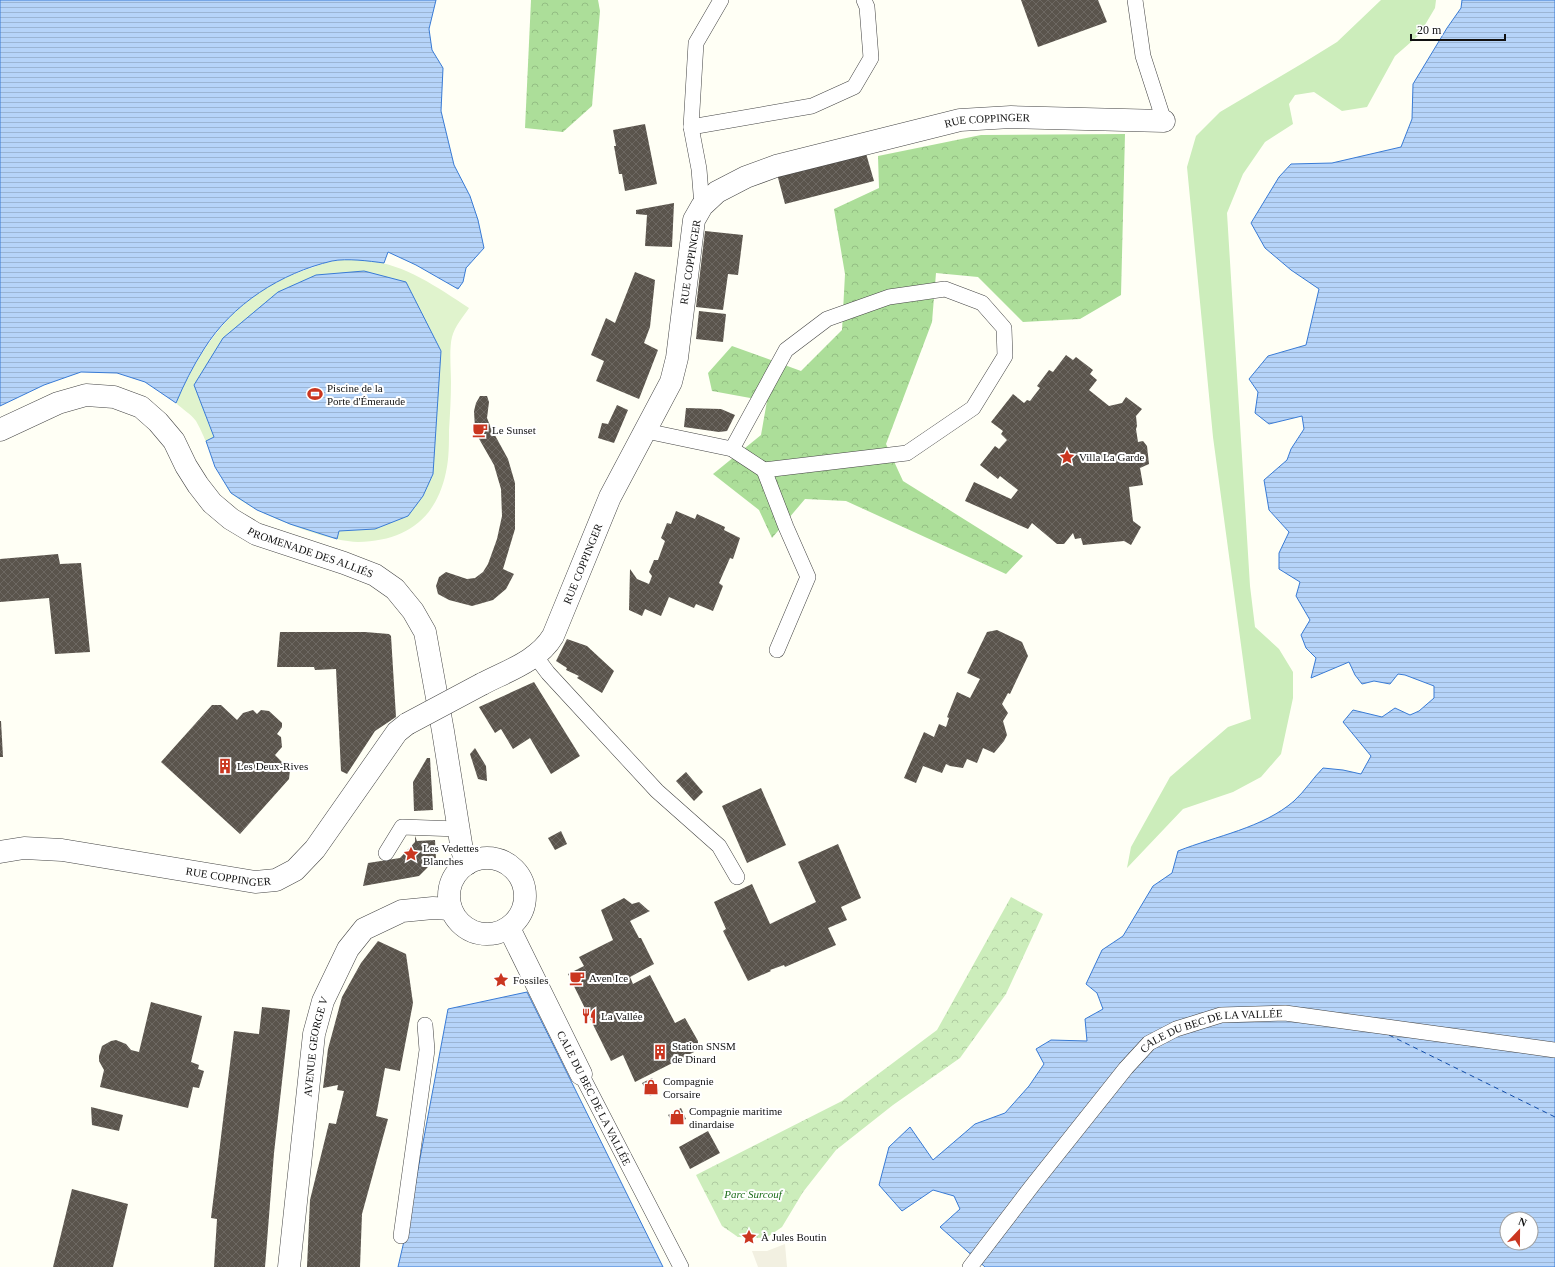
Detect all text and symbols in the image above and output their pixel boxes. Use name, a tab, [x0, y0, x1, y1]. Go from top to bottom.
scale bar	[1411, 16, 1505, 42]
text: 20 m	[1417, 23, 1442, 37]
street label: RUE COPPINGER	[943, 111, 1031, 130]
street label: RUE COPPINGER	[677, 218, 703, 305]
place label: Piscine de la Porte d'Émeraude	[327, 382, 405, 407]
sports icon: Piscine de la Porte d'Émeraude	[306, 385, 324, 403]
cafe icon: Le Sunset	[471, 421, 489, 439]
place label: Le Sunset	[492, 424, 536, 436]
place icon: Villa La Garde	[1058, 448, 1076, 466]
place label: Villa La Garde	[1079, 451, 1144, 463]
street label: RUE COPPINGER	[561, 521, 605, 606]
street label: PROMENADE DES ALLIÉS	[246, 524, 375, 580]
building icon: Les Deux-Rives	[216, 757, 234, 775]
place label: Les Deux-Rives	[237, 760, 308, 772]
place label: Les Vedettes Blanches	[423, 842, 479, 867]
place icon: Les Vedettes Blanches	[402, 845, 420, 863]
street label: RUE COPPINGER	[185, 865, 272, 888]
cafe icon: Aven Ice	[568, 969, 586, 987]
place icon: Fossiles	[492, 971, 510, 989]
place label: Aven Ice	[589, 972, 628, 984]
place label: Fossiles	[513, 974, 548, 986]
street label: AVENUE GEORGE V	[301, 994, 330, 1098]
restaurant icon: La Vallée	[580, 1007, 598, 1025]
street label: CALE DU BEC DE LA VALLÉE	[1137, 1007, 1283, 1055]
place label: La Vallée	[601, 1010, 643, 1022]
street label: CALE DU BEC DE LA VALLÉE	[555, 1029, 633, 1168]
place label: Station SNSM de Dinard	[672, 1040, 736, 1065]
building icon: Station SNSM de Dinard	[651, 1043, 669, 1061]
place label: Compagnie Corsaire	[663, 1075, 714, 1100]
shop icon: Compagnie Corsaire	[642, 1078, 660, 1096]
place label: Compagnie maritime dinardaise	[689, 1105, 782, 1130]
shop icon: Compagnie maritime dinardaise	[668, 1108, 686, 1126]
park label: Parc Surcouf	[723, 1188, 784, 1200]
north arrow	[1499, 1211, 1539, 1251]
text: N	[1517, 1215, 1529, 1229]
place icon: À Jules Boutin	[740, 1228, 758, 1246]
place label: À Jules Boutin	[761, 1231, 827, 1243]

